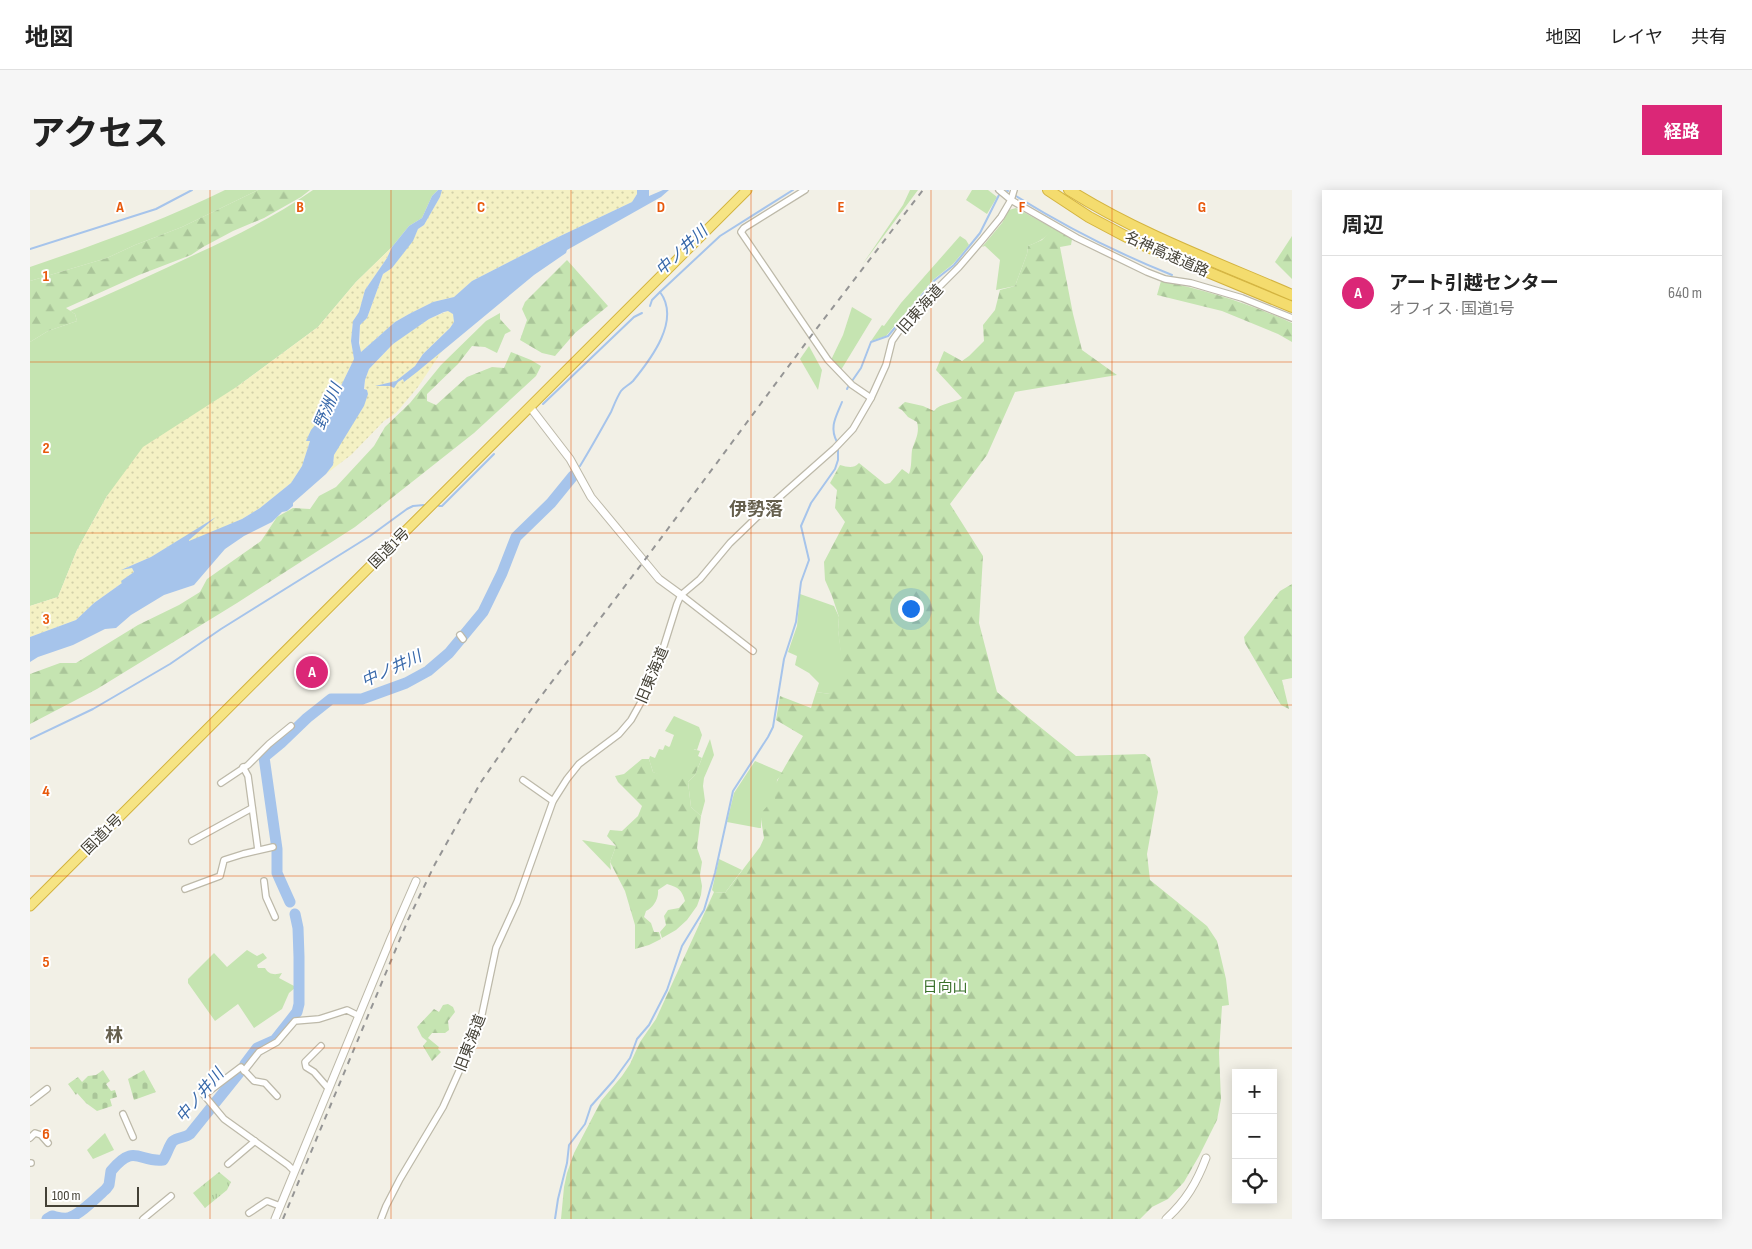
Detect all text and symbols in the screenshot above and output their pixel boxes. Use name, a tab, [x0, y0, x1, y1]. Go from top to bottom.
text: 地図	[25, 23, 73, 52]
text: 地図	[1546, 27, 1582, 48]
text: レイヤ	[1610, 27, 1663, 48]
text: 共有	[1691, 27, 1727, 48]
button: 経路	[1642, 105, 1722, 155]
text: アクセス	[30, 113, 168, 156]
text: A	[115, 198, 124, 217]
text: B	[296, 198, 304, 217]
text: C	[477, 198, 485, 217]
text: D	[657, 198, 665, 217]
text: E	[838, 198, 845, 217]
text: F	[1019, 198, 1026, 217]
text: G	[1198, 198, 1206, 217]
text: 周辺	[1342, 213, 1384, 238]
water label: 中ノ井川	[652, 221, 713, 280]
street label: 名神高速道路	[1122, 227, 1212, 281]
text: 1	[43, 267, 50, 286]
text: アート引越センター	[1389, 272, 1559, 295]
street label: 旧東海道	[893, 281, 948, 338]
text: A	[1354, 284, 1362, 303]
text: 640 m	[1668, 284, 1702, 303]
text: オフィス · 国道1号	[1389, 300, 1515, 319]
water label: 野洲川	[310, 379, 347, 432]
text: 2	[42, 439, 50, 458]
district label: 伊勢落	[729, 499, 783, 520]
street label: 国道1号	[365, 524, 414, 573]
your location	[898, 596, 924, 622]
text: 3	[42, 610, 50, 629]
street label: 旧東海道	[632, 644, 673, 707]
water label: 中ノ井川	[359, 646, 426, 691]
pin: A	[296, 653, 328, 691]
text: 4	[42, 782, 50, 801]
street label: 国道1号	[78, 810, 127, 859]
text: 5	[42, 953, 50, 972]
park label: 日向山	[922, 978, 968, 997]
street label: 旧東海道	[451, 1012, 490, 1075]
district label: 林	[105, 1025, 123, 1046]
water label: 中ノ井川	[172, 1064, 229, 1127]
map controls	[1232, 1069, 1277, 1204]
button: +	[1232, 1069, 1277, 1114]
button: −	[1232, 1114, 1277, 1159]
text: 6	[42, 1125, 50, 1144]
button: locate	[1232, 1159, 1277, 1204]
scale bar	[45, 1184, 139, 1207]
text: 100 m	[52, 1187, 81, 1204]

